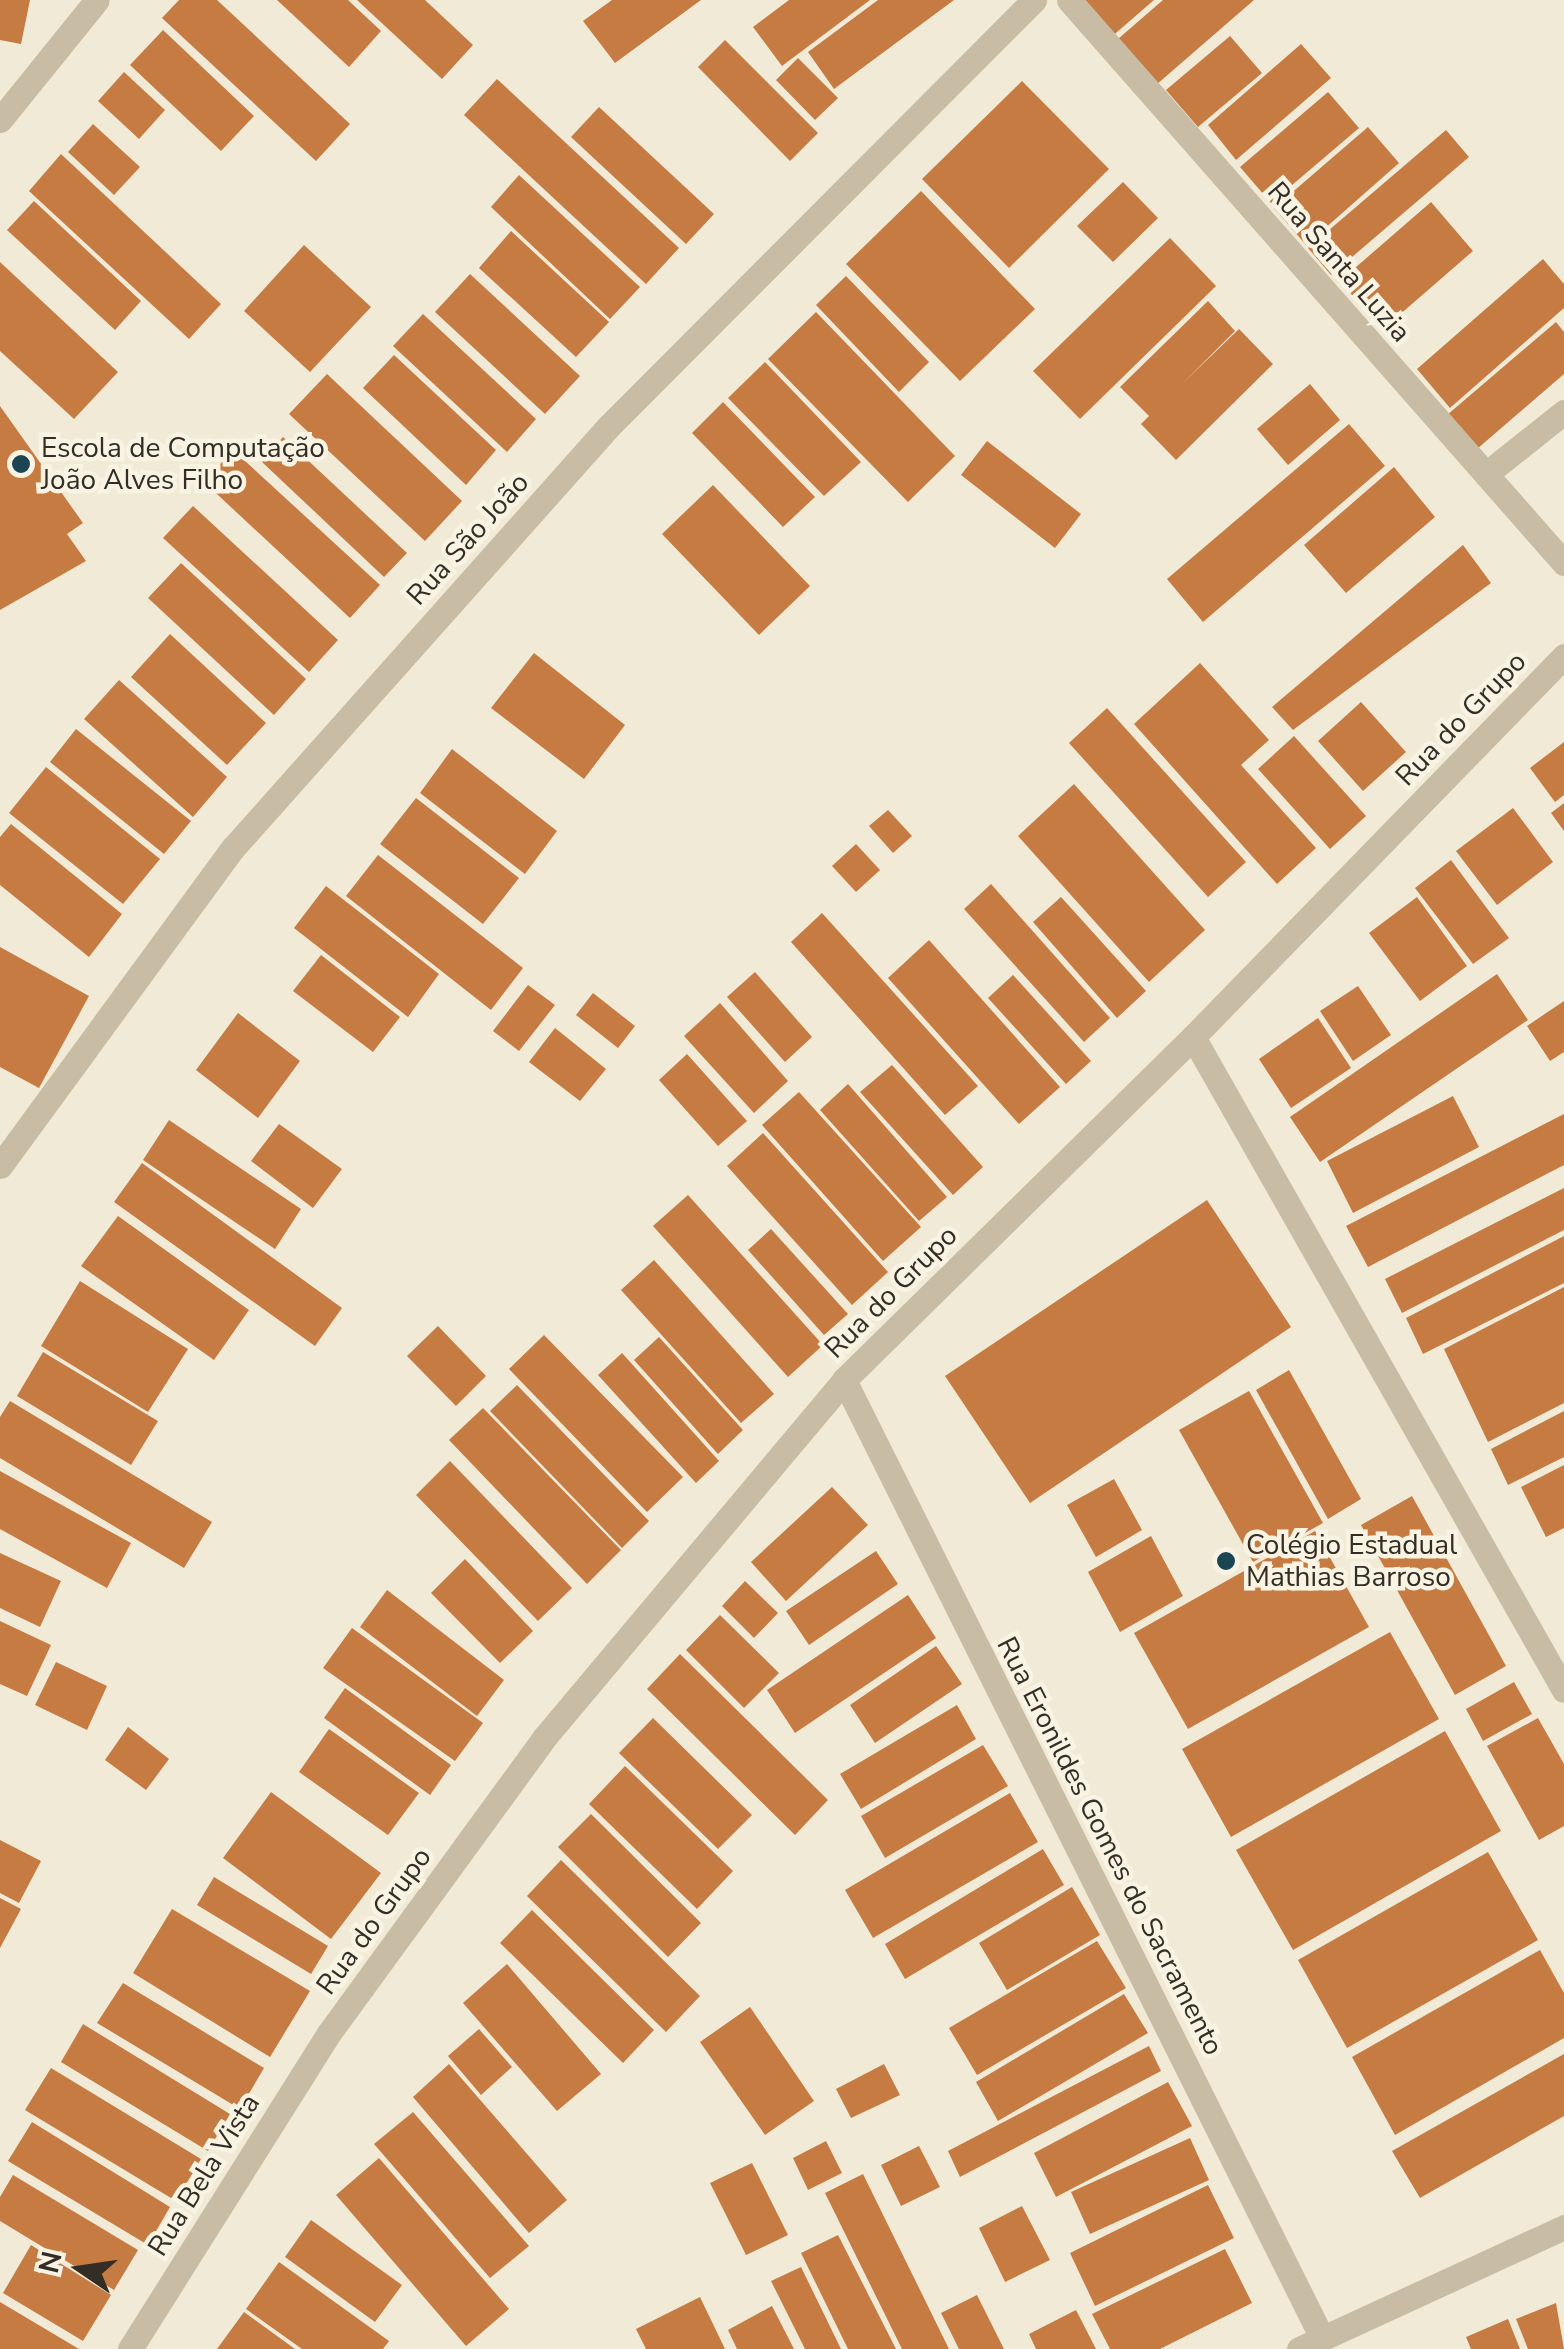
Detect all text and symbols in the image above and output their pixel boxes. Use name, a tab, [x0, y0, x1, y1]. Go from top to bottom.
street label: Rua Santa Luzia	[1260, 175, 1418, 349]
place label: Escola de Computação João Alves Filho	[41, 431, 325, 497]
marker: Escola de Computação João Alves Filho	[10, 453, 32, 475]
street label: Rua São João	[400, 466, 536, 612]
street label: Rua do Grupo	[1389, 645, 1533, 793]
street label: Rua do Grupo	[818, 1219, 964, 1365]
place label: Colégio Estadual Mathias Barroso	[1246, 1528, 1457, 1594]
marker: Colégio Estadual Mathias Barroso	[1215, 1550, 1237, 1572]
street label: Rua Eronildes Gomes do Sacramento	[990, 1631, 1230, 2061]
street label: Rua do Grupo	[309, 1841, 439, 2001]
street label: Rua Bela Vista	[141, 2088, 267, 2262]
north arrow	[30, 2219, 130, 2319]
text: N	[30, 2248, 72, 2277]

